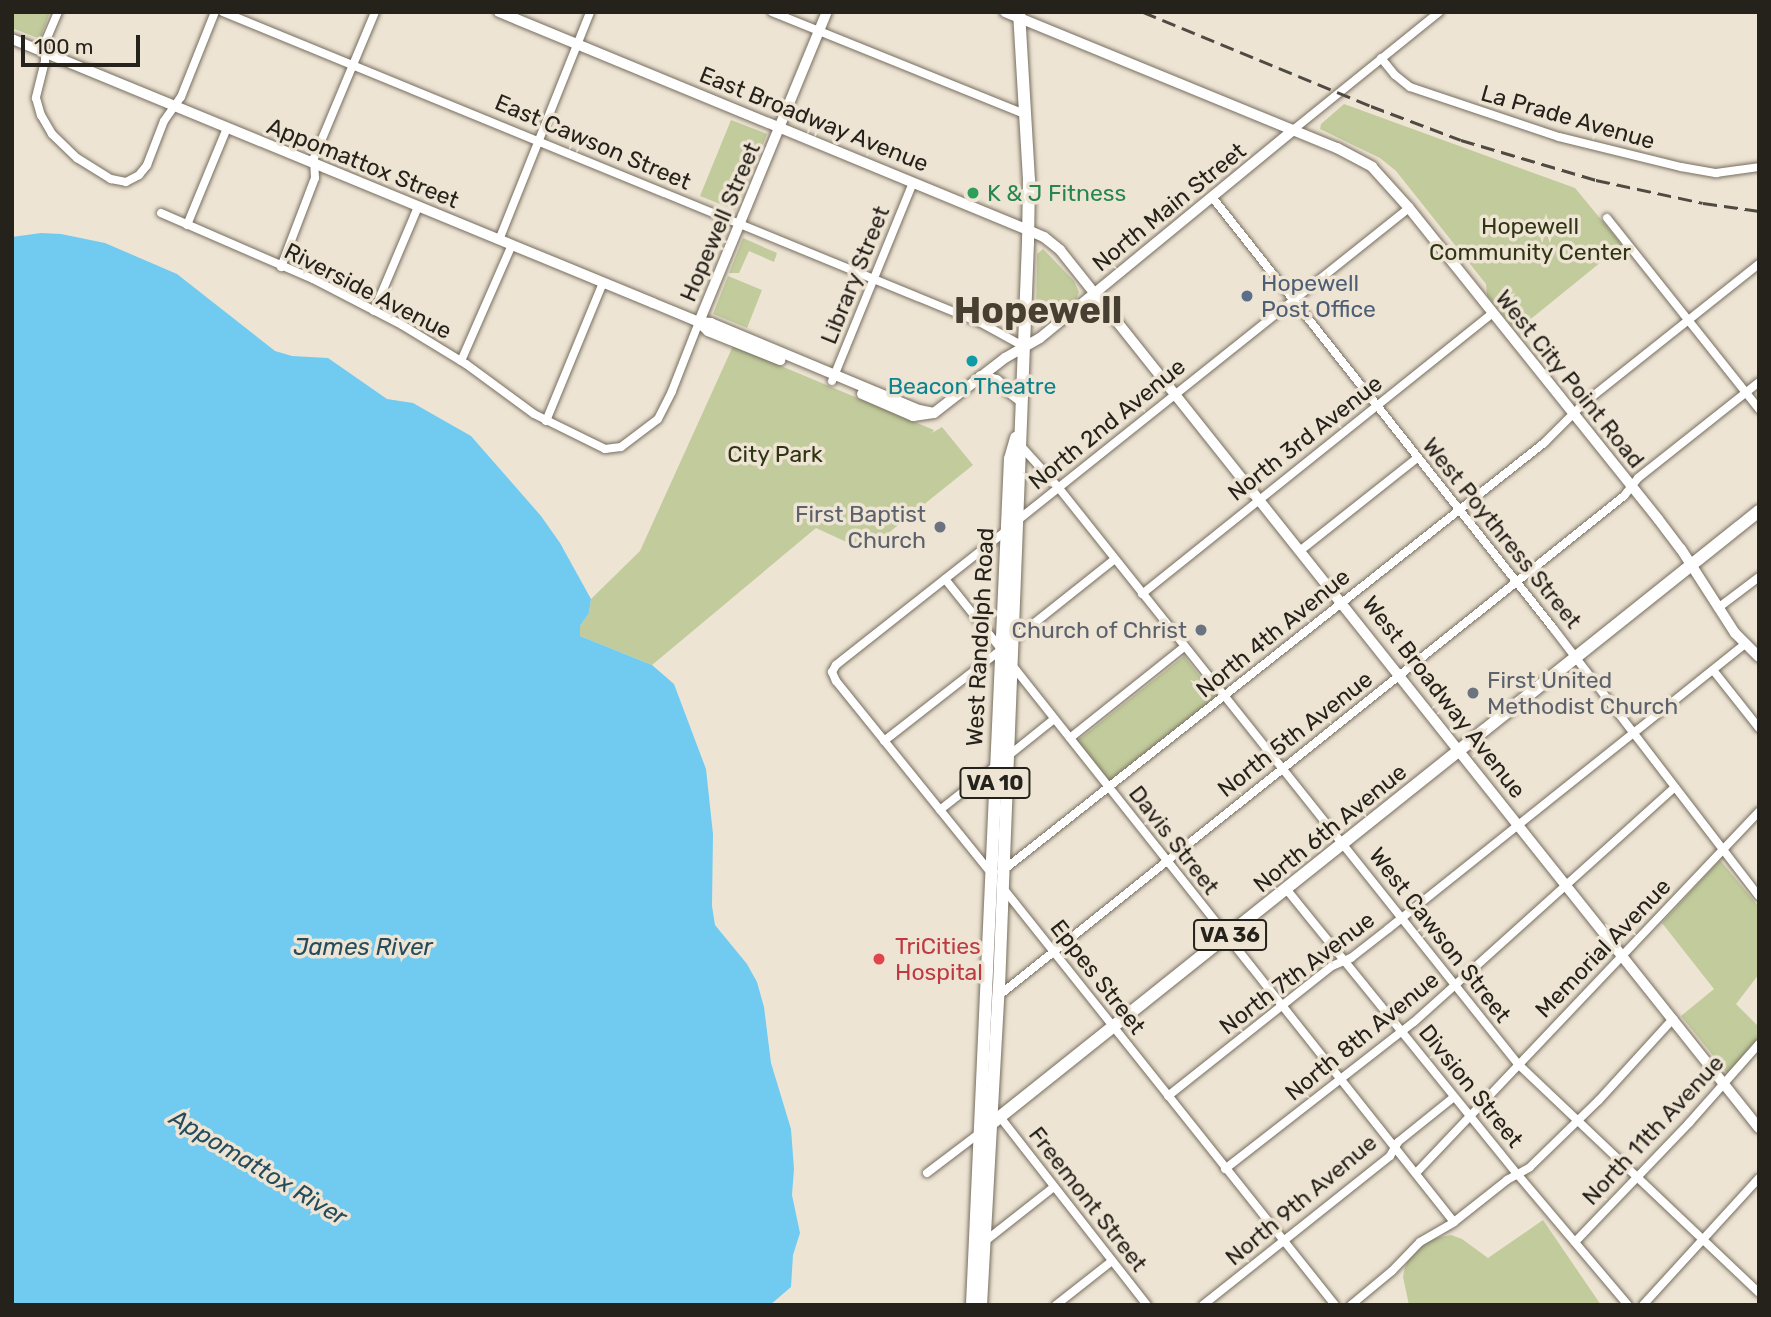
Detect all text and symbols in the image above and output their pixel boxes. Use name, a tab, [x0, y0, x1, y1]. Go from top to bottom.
scale bar	[24, 21, 144, 65]
text: 100 m	[34, 34, 93, 59]
street label: East Broadway Avenue	[695, 60, 933, 178]
street label: La Prade Avenue	[1478, 79, 1658, 155]
street label: East Cawson Street	[491, 88, 695, 196]
street label: Appomattox Street	[263, 112, 463, 214]
street label: North Main Street	[1087, 137, 1251, 277]
street label: Hopewell Street	[674, 138, 766, 306]
place label: K & J Fitness	[987, 179, 1127, 207]
marker: K & J Fitness	[965, 185, 981, 201]
street label: Library Street	[815, 202, 895, 348]
park label: Hopewell Community Center	[1429, 212, 1631, 266]
street label: Riverside Avenue	[279, 237, 457, 345]
place label: Hopewell Post Office	[1261, 269, 1376, 323]
street label: West City Point Road	[1490, 284, 1650, 474]
district label: Hopewell	[954, 288, 1122, 332]
marker: Hopewell Post Office	[1239, 288, 1255, 304]
street label: North 2nd Avenue	[1023, 352, 1191, 496]
marker: Beacon Theatre	[964, 353, 980, 369]
street label: North 3rd Avenue	[1222, 369, 1388, 507]
place label: Beacon Theatre	[887, 372, 1057, 400]
street label: West Poythress Street	[1417, 432, 1587, 634]
park label: City Park	[727, 440, 823, 468]
place label: First Baptist Church	[795, 500, 926, 554]
marker: First Baptist Church	[932, 519, 948, 535]
street label: West Randolph Road	[960, 527, 1000, 747]
street label: North 4th Avenue	[1190, 562, 1356, 704]
street label: West Broadway Avenue	[1356, 590, 1532, 804]
place label: Church of Christ	[1011, 616, 1187, 644]
marker: Church of Christ	[1193, 622, 1209, 638]
street label: North 5th Avenue	[1212, 665, 1378, 803]
place label: First United Methodist Church	[1487, 666, 1678, 720]
marker: First United Methodist Church	[1465, 685, 1481, 701]
street label: North 6th Avenue	[1248, 758, 1412, 898]
road number: VA 10	[958, 766, 1032, 800]
street label: Davis Street	[1123, 780, 1225, 900]
street label: West Cawson Street	[1363, 842, 1517, 1028]
street label: Memorial Avenue	[1529, 872, 1677, 1024]
street label: North 7th Avenue	[1214, 906, 1380, 1040]
street label: Eppes Street	[1045, 914, 1151, 1040]
road number: VA 36	[1192, 918, 1268, 953]
place label: TriCities Hospital	[895, 932, 983, 986]
water label: James River	[293, 934, 433, 962]
marker: TriCities Hospital	[869, 949, 889, 969]
street label: North 8th Avenue	[1279, 965, 1445, 1107]
street label: Divsion Street	[1413, 1019, 1529, 1153]
street label: North 11th Avenue	[1576, 1049, 1730, 1211]
water label: Appomattox River	[164, 1104, 352, 1232]
street label: Freemont Street	[1023, 1121, 1153, 1277]
street label: North 9th Avenue	[1220, 1129, 1382, 1271]

